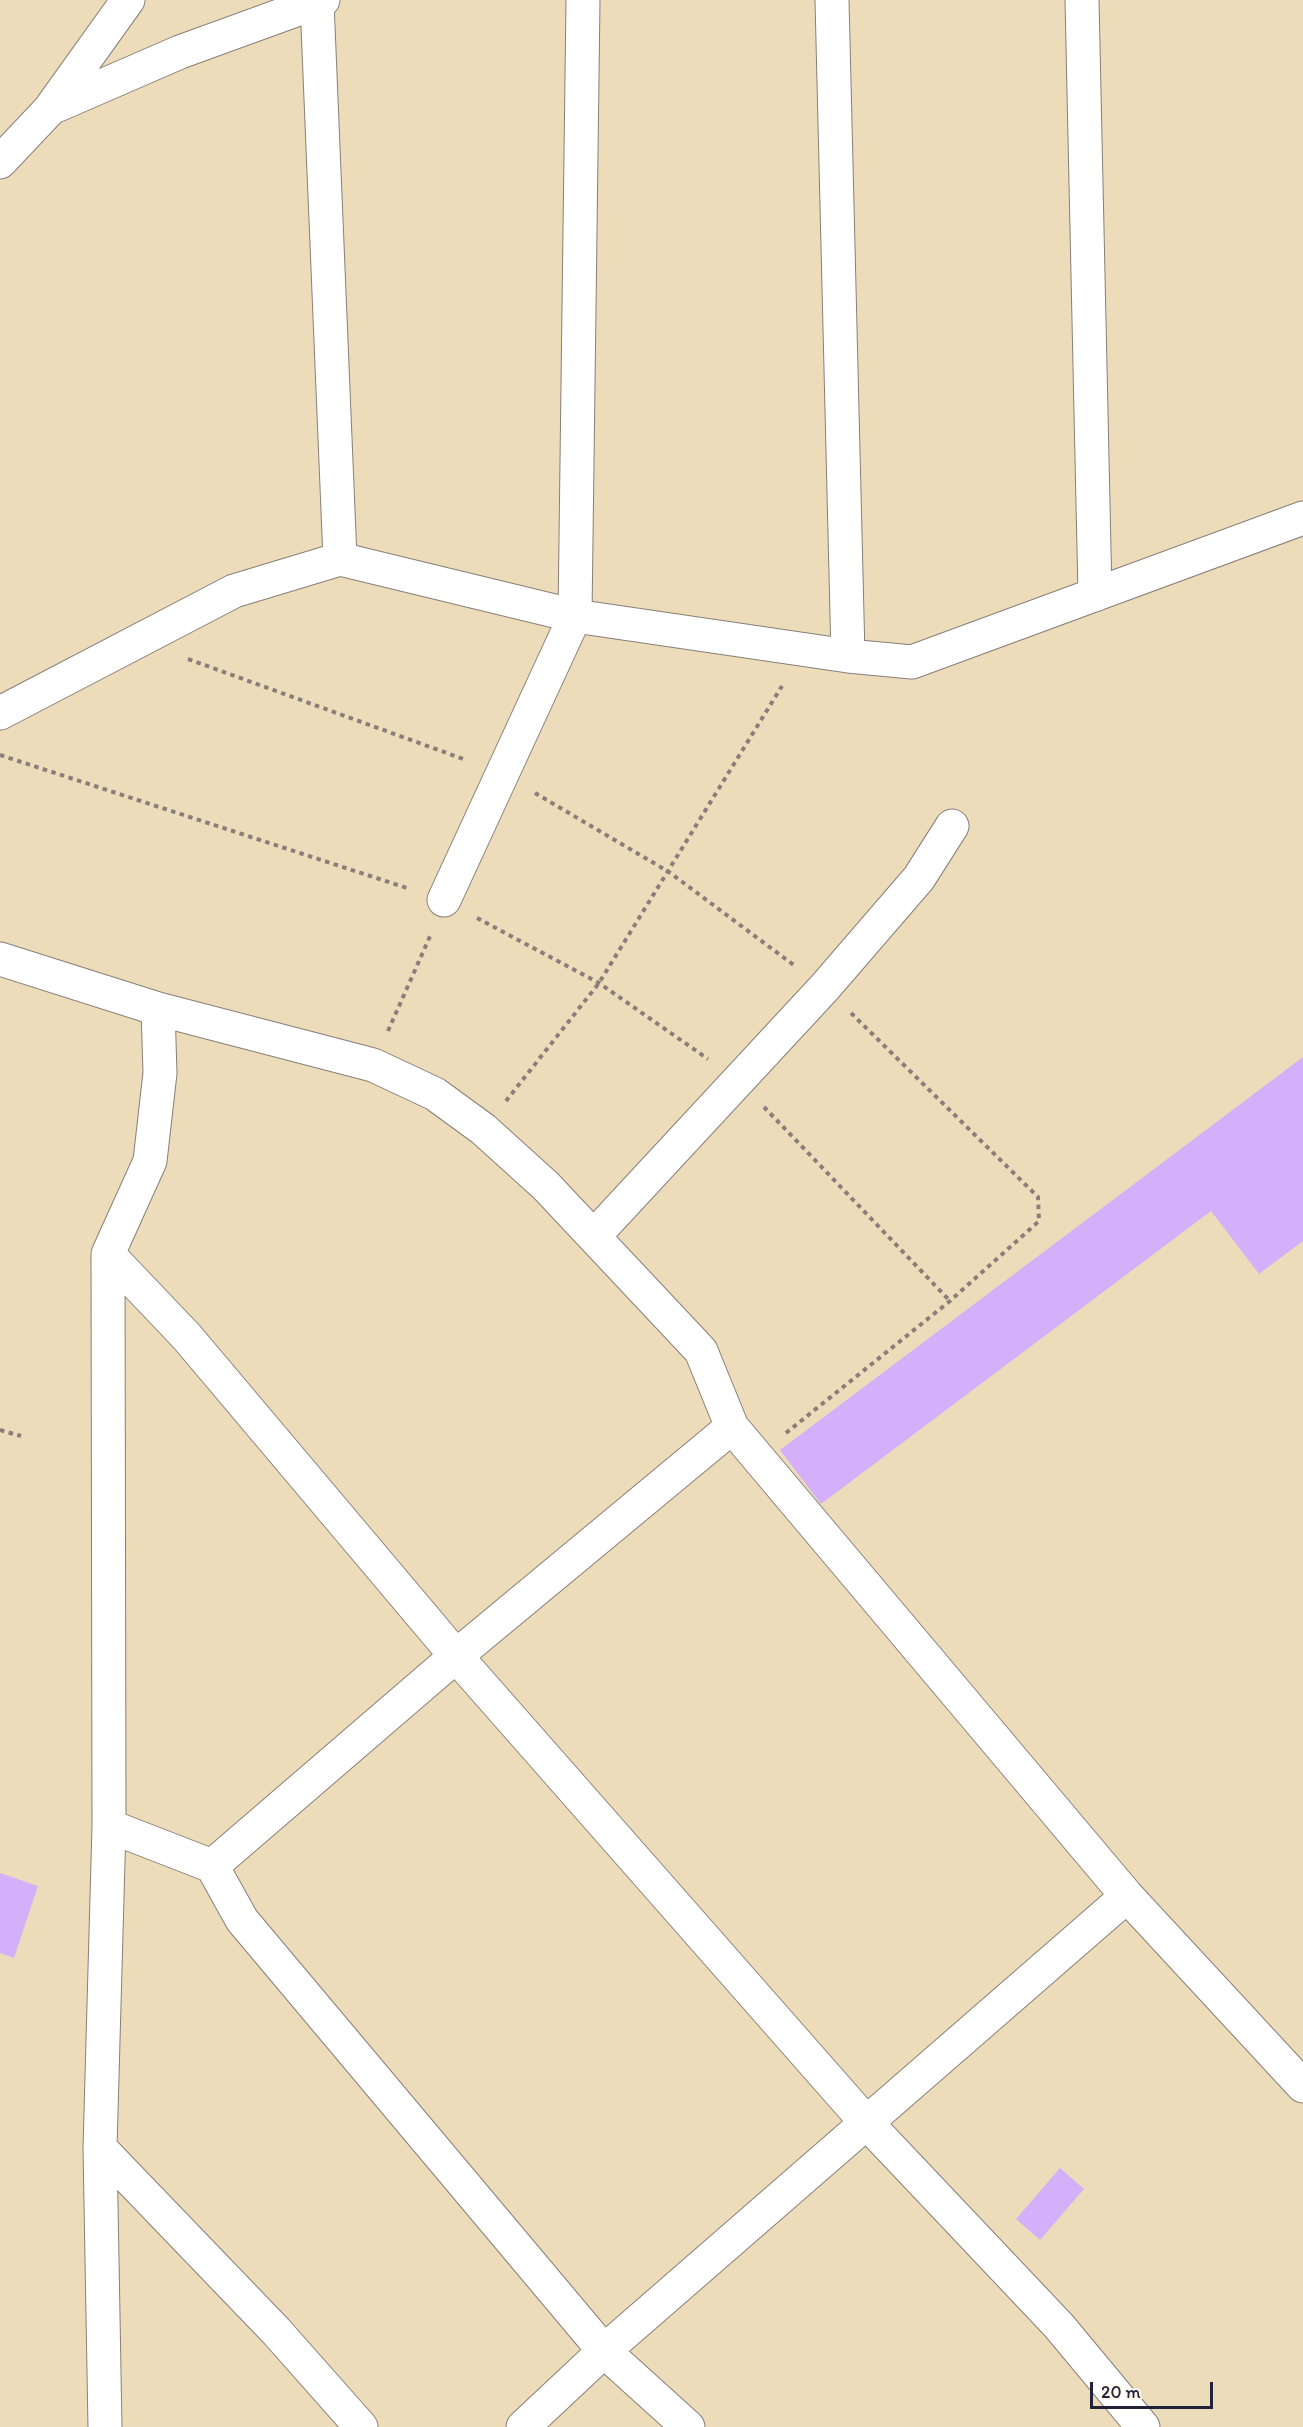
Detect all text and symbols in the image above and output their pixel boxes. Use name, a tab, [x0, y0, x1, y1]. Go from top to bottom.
scale bar	[1093, 2370, 1216, 2408]
text: 20 m	[1101, 2381, 1141, 2403]

